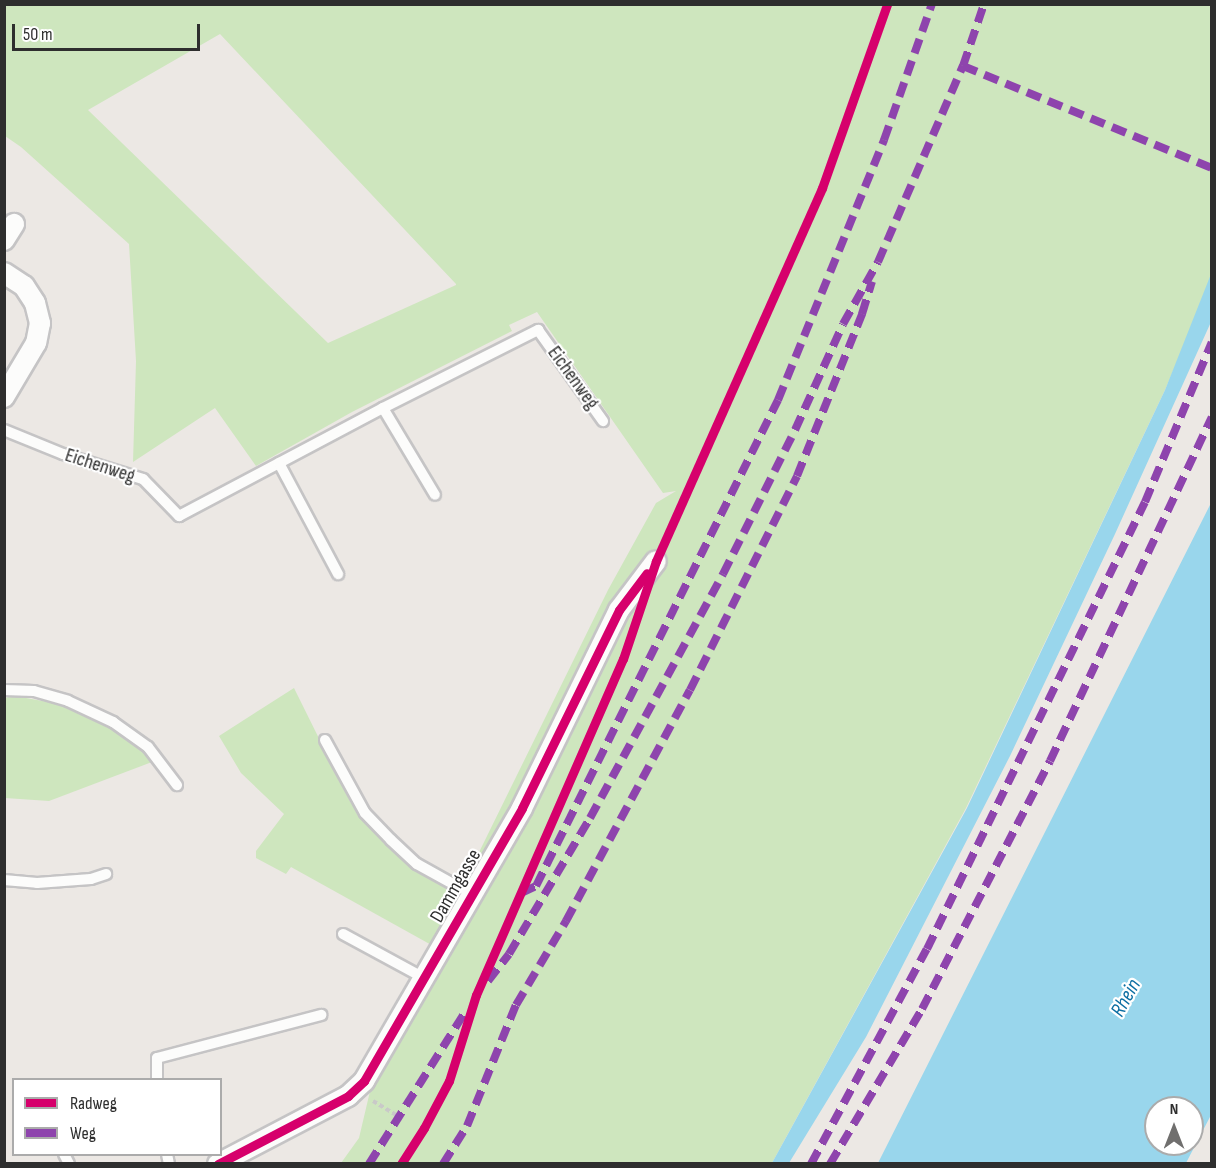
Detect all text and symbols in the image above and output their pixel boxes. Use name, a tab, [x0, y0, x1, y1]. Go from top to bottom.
scale bar	[15, 12, 202, 50]
text: 50 m	[23, 24, 53, 45]
street label: Eichenweg	[542, 342, 604, 414]
street label: Eichenweg	[62, 443, 138, 489]
street label: Dammgasse	[425, 845, 487, 927]
water label: Rhein	[1106, 975, 1146, 1021]
legend	[12, 1078, 222, 1156]
text: Radweg	[70, 1093, 117, 1114]
north arrow	[1144, 1096, 1204, 1156]
text: N	[1170, 1100, 1178, 1119]
text: Weg	[70, 1123, 96, 1144]

